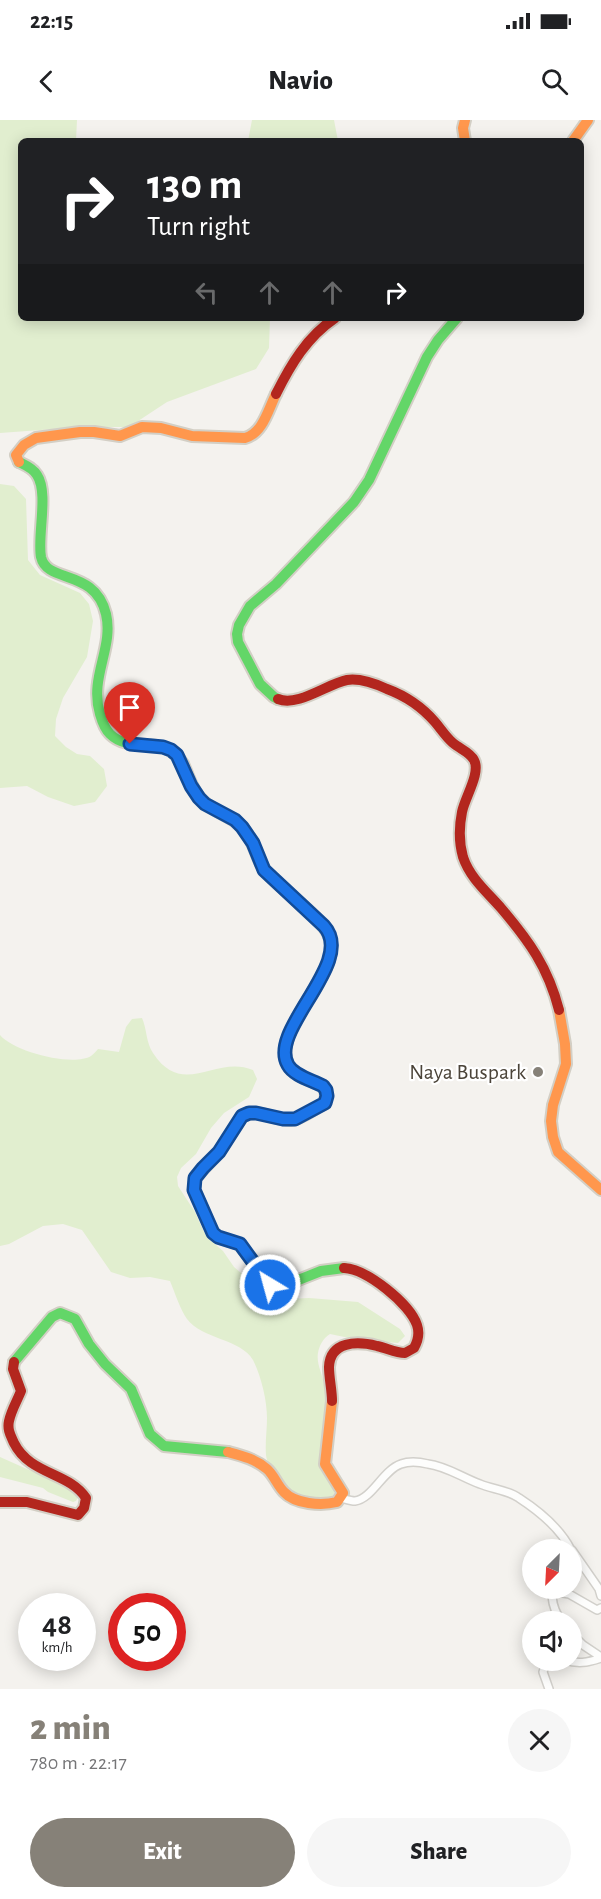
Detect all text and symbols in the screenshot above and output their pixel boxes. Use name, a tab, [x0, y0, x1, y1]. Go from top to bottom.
text: 22:15	[30, 10, 73, 32]
icon: back	[30, 65, 63, 98]
icon: search	[538, 65, 571, 98]
text: Navio	[268, 67, 333, 94]
icon: right	[48, 162, 126, 240]
text: 130 m	[147, 164, 242, 206]
text: Turn right	[147, 213, 250, 240]
icon: left	[190, 276, 223, 309]
icon: ahead	[253, 276, 286, 309]
icon: ahead	[316, 276, 349, 309]
icon: right	[379, 276, 412, 309]
pin	[104, 682, 155, 744]
icon: arrive	[113, 691, 146, 724]
place label: Naya Buspark	[409, 1061, 526, 1083]
marker: Naya Buspark	[531, 1065, 545, 1079]
position arrow	[238, 1253, 302, 1317]
north arrow	[522, 1539, 582, 1599]
map controls	[522, 1539, 582, 1671]
speed limit sign: 50	[108, 1593, 186, 1671]
text: 48	[42, 1610, 72, 1640]
button: sound	[522, 1611, 582, 1671]
text: km/h	[42, 1640, 72, 1655]
button: close	[508, 1709, 571, 1772]
text: 2 min	[30, 1710, 111, 1746]
text: 780 m · 22:17	[30, 1753, 127, 1773]
button: Exit	[30, 1818, 295, 1887]
button: Share	[307, 1818, 571, 1887]

